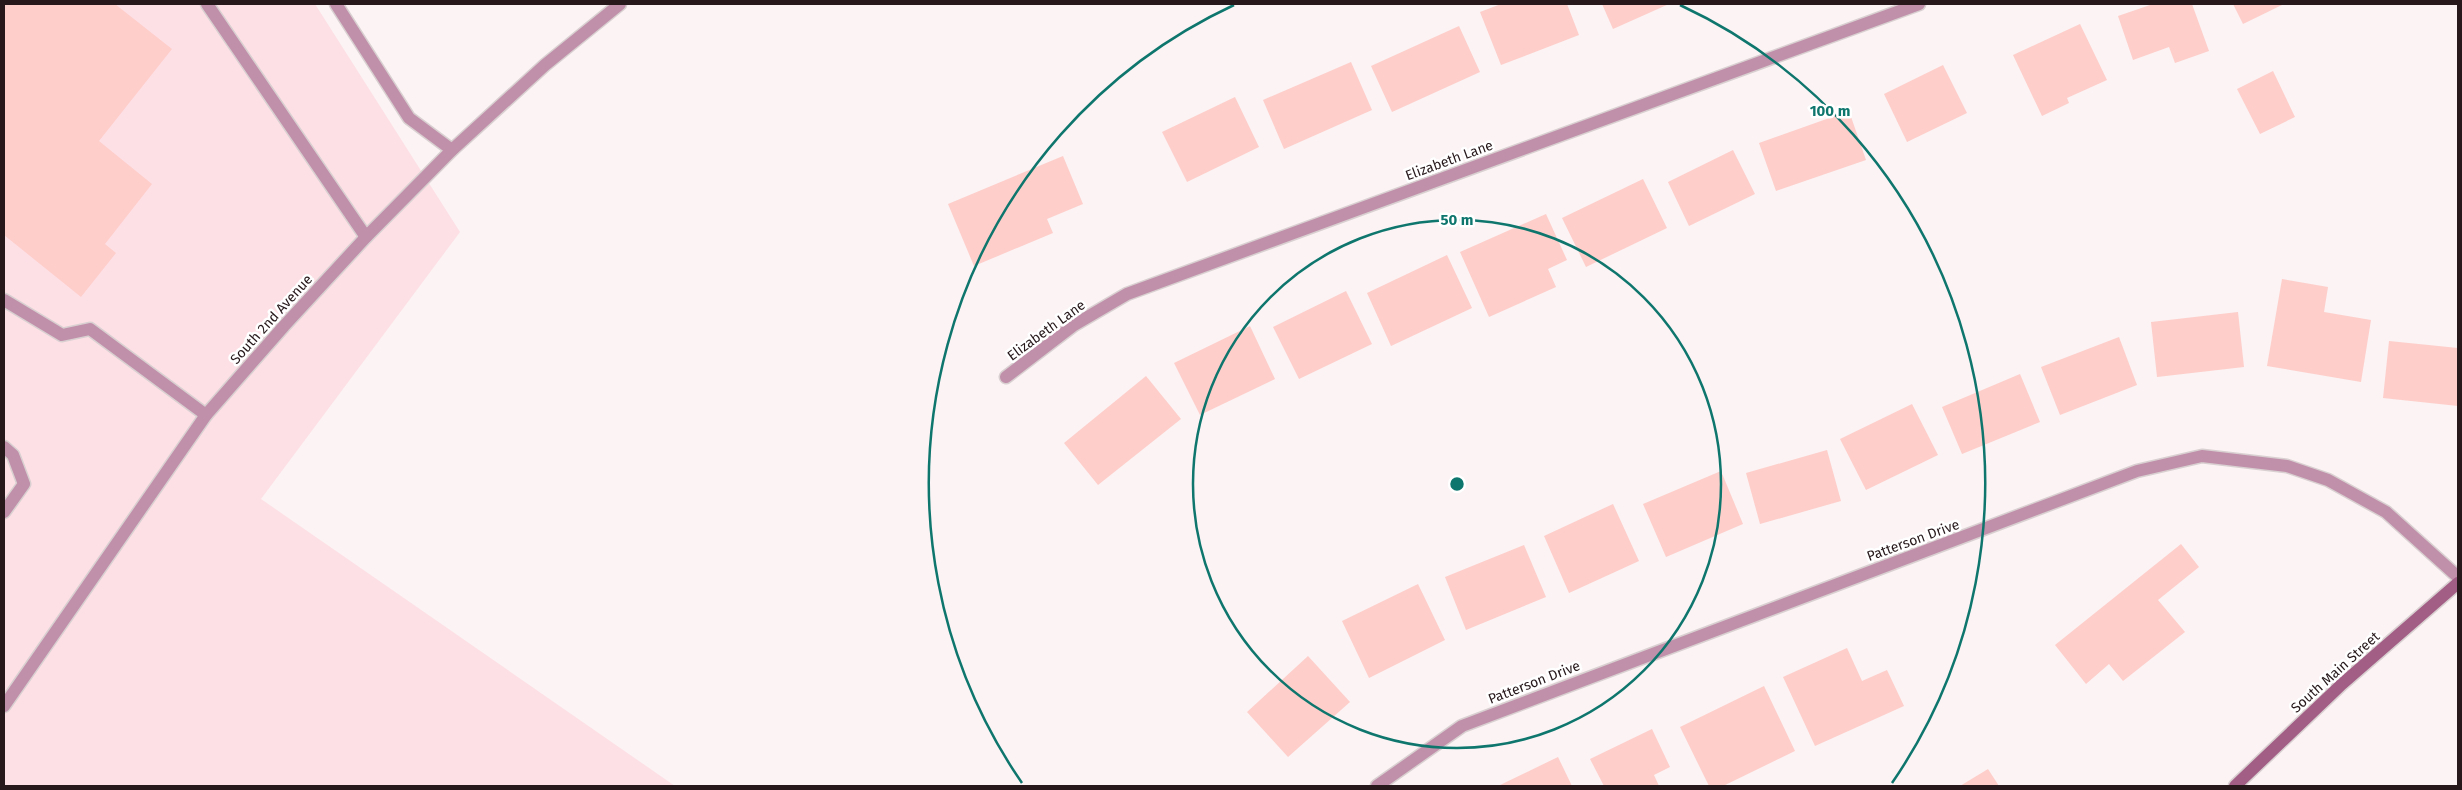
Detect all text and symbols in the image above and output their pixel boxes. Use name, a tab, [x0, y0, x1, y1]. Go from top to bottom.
text: 100 m	[1810, 102, 1850, 120]
street label: Elizabeth Lane	[1403, 137, 1495, 184]
text: 50 m	[1440, 211, 1474, 229]
street label: South 2nd Avenue	[227, 271, 316, 368]
street label: Elizabeth Lane	[1004, 296, 1089, 364]
centre of rings	[1448, 475, 1466, 493]
street label: Patterson Drive	[1865, 516, 1962, 565]
street label: South Main Street	[2288, 628, 2384, 717]
street label: Patterson Drive	[1486, 657, 1583, 708]

